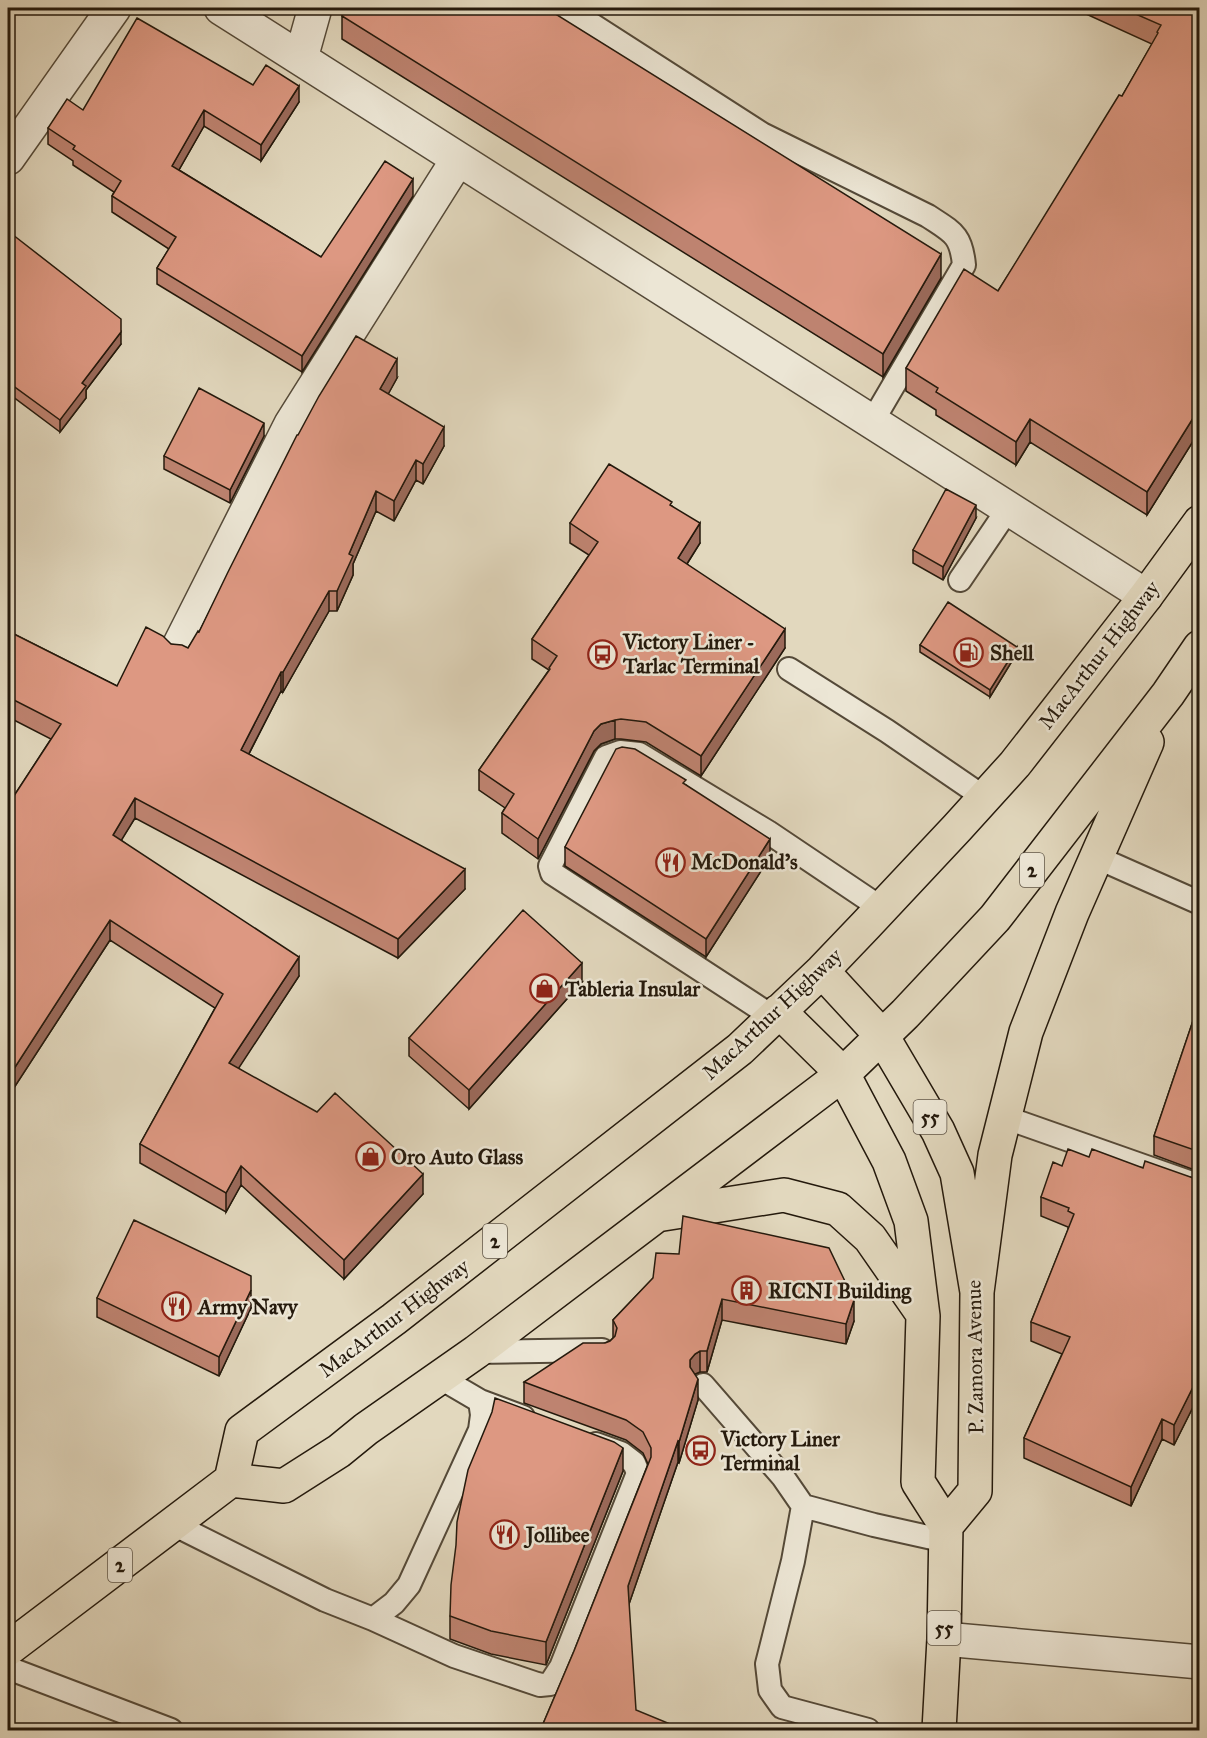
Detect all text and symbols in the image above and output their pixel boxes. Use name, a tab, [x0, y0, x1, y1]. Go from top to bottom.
street label: MacArthur Highway	[1033, 575, 1166, 735]
place label: Victory Liner - Tarlac Terminal	[622, 629, 761, 679]
fuel station icon: Shell	[953, 637, 985, 669]
bus stop icon: Victory Liner - Tarlac Terminal	[586, 638, 618, 670]
place label: Shell	[990, 640, 1035, 666]
restaurant icon: McDonald's	[654, 846, 686, 878]
place label: McDonald's	[691, 849, 798, 875]
road number: 2	[1020, 853, 1044, 887]
street label: MacArthur Highway	[697, 942, 848, 1085]
shop icon: Tableria Insular	[528, 973, 560, 1005]
place label: Tableria Insular	[564, 976, 701, 1002]
road number: 55	[914, 1100, 946, 1134]
shop icon: Oro Auto Glass	[354, 1141, 386, 1173]
place label: Oro Auto Glass	[391, 1144, 523, 1170]
road number: 2	[483, 1224, 507, 1258]
street label: MacArthur Highway	[314, 1252, 475, 1383]
building icon: RICNI Building	[731, 1275, 763, 1307]
place label: RICNI Building	[768, 1278, 912, 1304]
street label: P. Zamora Avenue	[961, 1279, 989, 1434]
restaurant icon: Army Navy	[161, 1291, 193, 1323]
place label: Army Navy	[196, 1294, 299, 1320]
place label: Victory Liner Terminal	[720, 1426, 841, 1476]
bus stop icon: Victory Liner Terminal	[684, 1435, 716, 1467]
restaurant icon: Jollibee	[489, 1519, 521, 1551]
place label: Jollibee	[523, 1522, 590, 1549]
road number: 2	[108, 1548, 132, 1582]
road number: 55	[928, 1611, 960, 1645]

